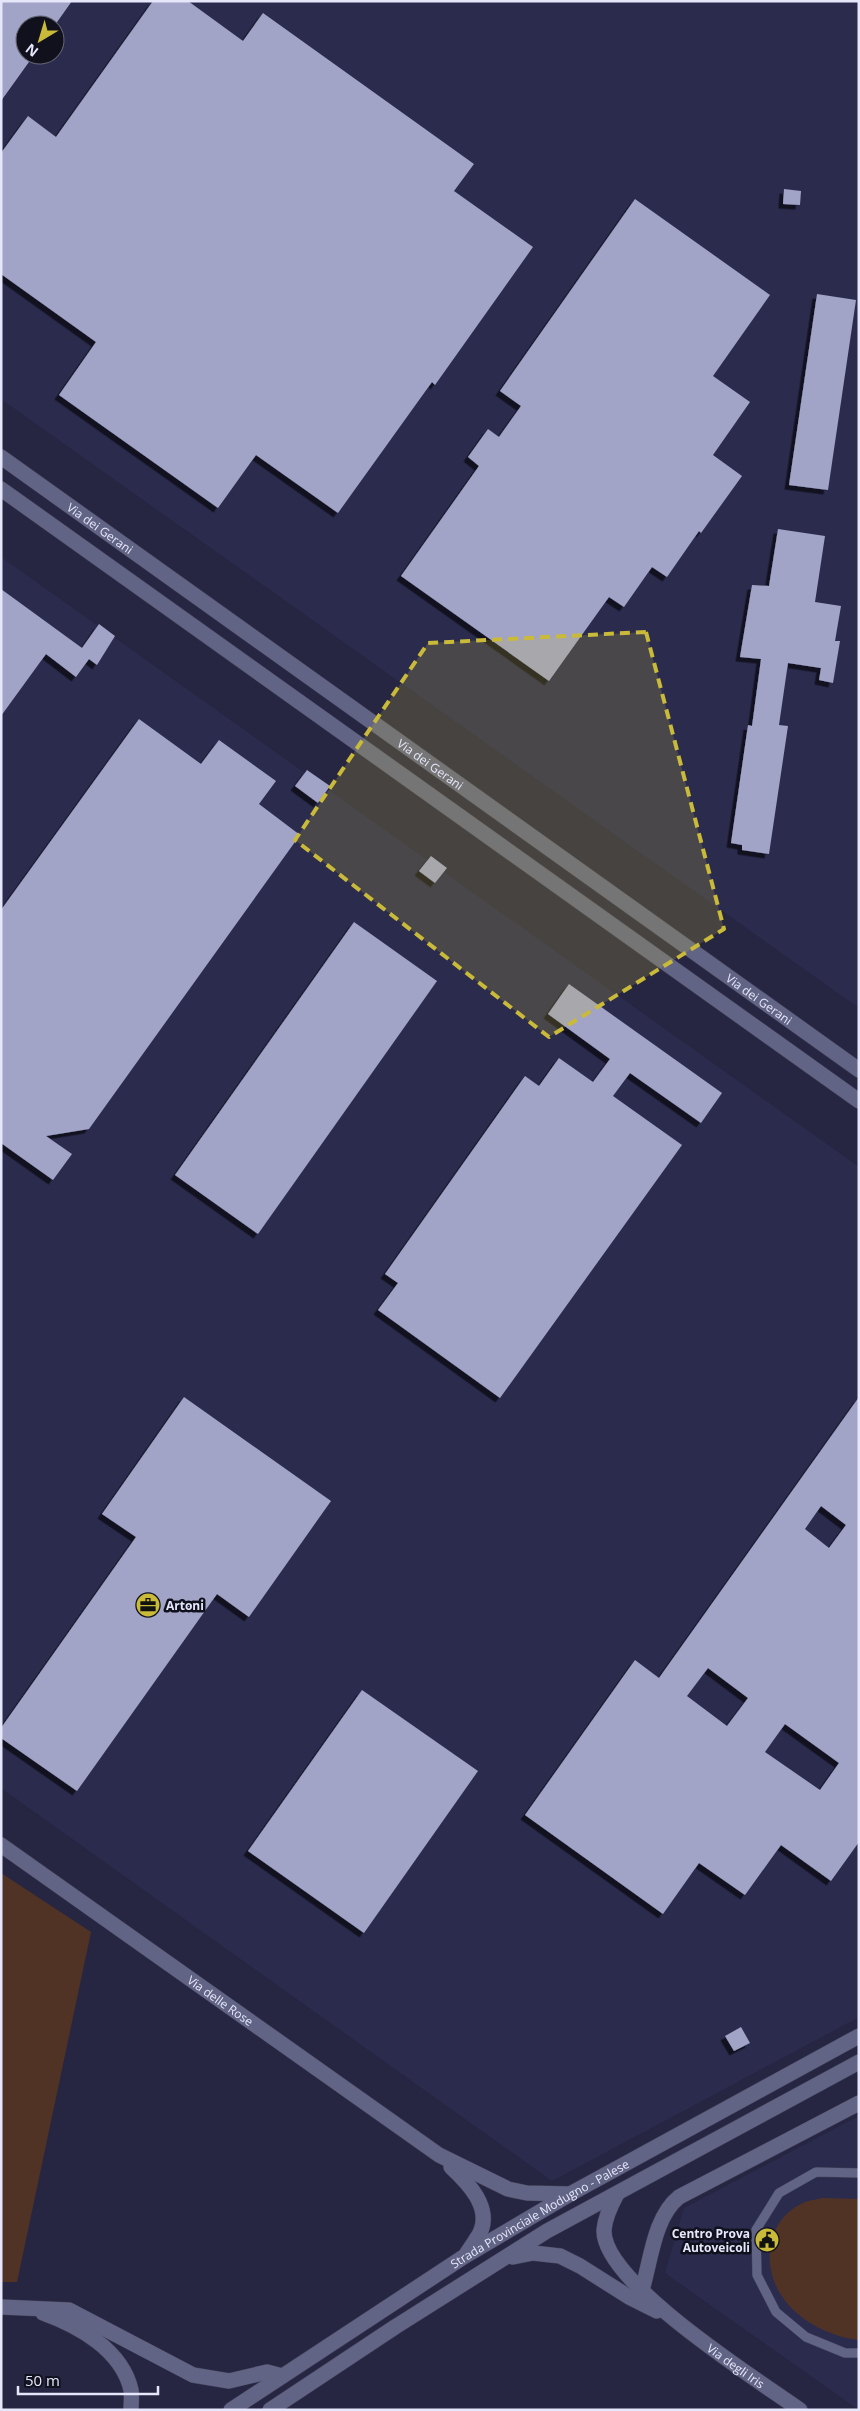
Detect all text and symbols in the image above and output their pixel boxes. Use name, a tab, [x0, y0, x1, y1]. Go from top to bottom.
north arrow	[15, 15, 65, 65]
text: N	[21, 40, 42, 62]
street label: Via dei Gerani	[64, 498, 137, 557]
street label: Via dei Gerani	[394, 734, 467, 793]
street label: Via dei Gerani	[723, 969, 796, 1028]
office icon: Artoni	[135, 1592, 161, 1618]
place label: Artoni	[166, 1597, 204, 1614]
street label: Via delle Rose	[184, 1971, 257, 2030]
street label: Strada Provinciale Modugno - Palese	[447, 2155, 632, 2272]
place label: Centro Prova Autoveicoli	[672, 2225, 750, 2256]
public building icon: Centro Prova Autoveicoli	[754, 2227, 780, 2253]
street label: Via degli Iris	[704, 2339, 768, 2392]
scale bar	[18, 2364, 158, 2396]
text: 50 m	[25, 2370, 60, 2390]

